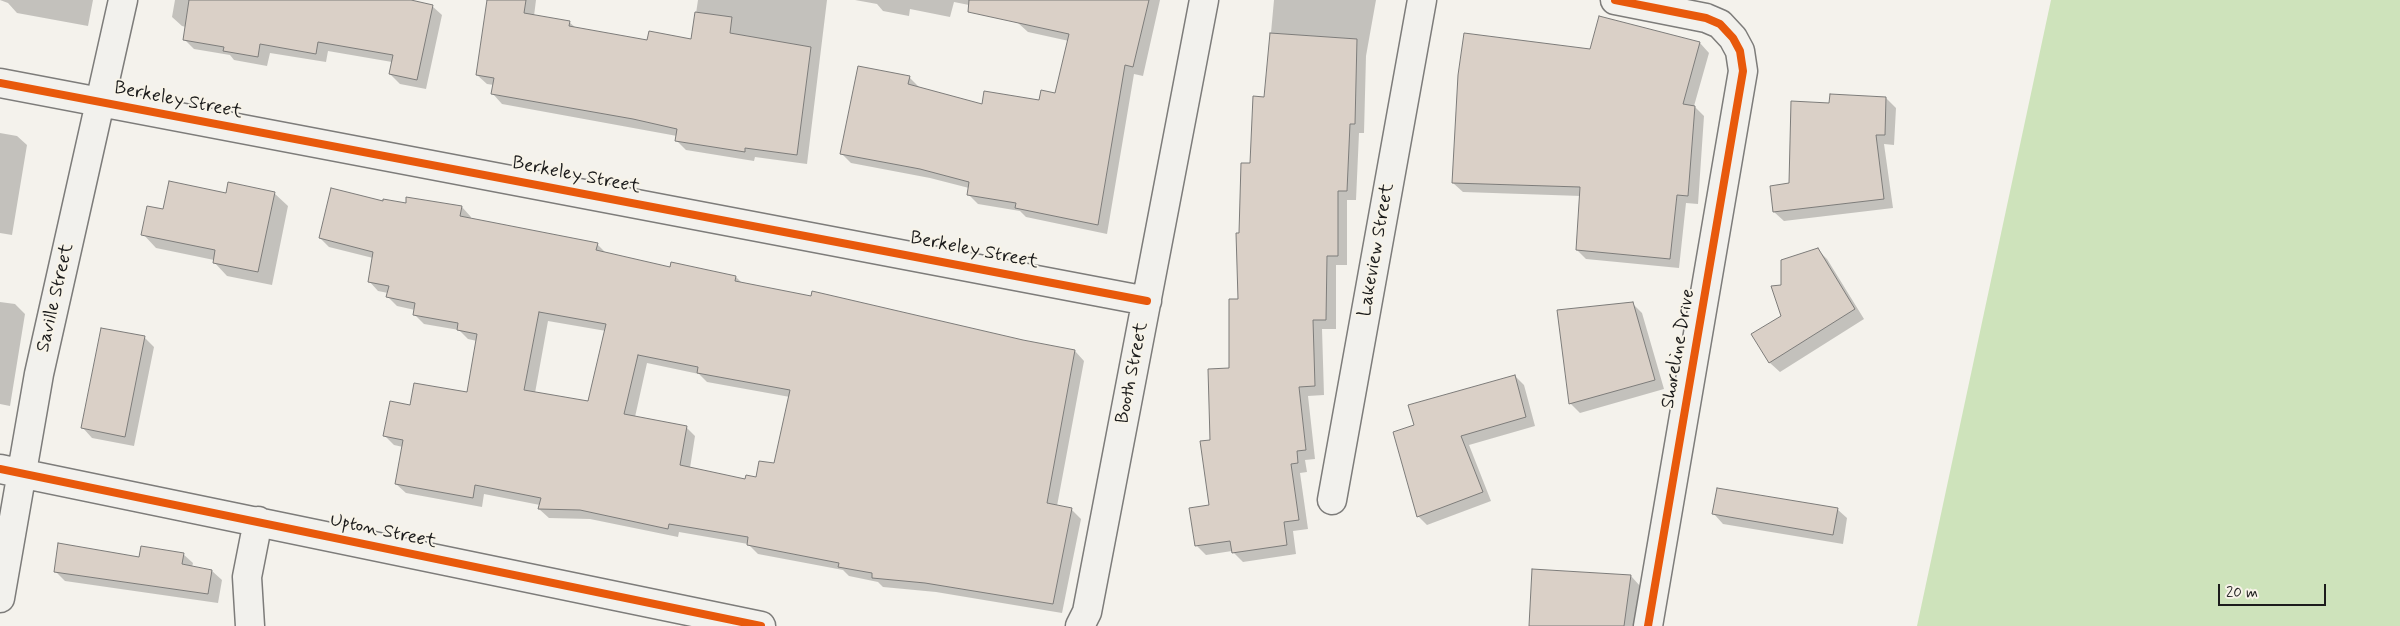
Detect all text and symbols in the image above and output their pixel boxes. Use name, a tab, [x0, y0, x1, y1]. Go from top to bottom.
street label: Berkeley Street	[112, 77, 244, 125]
street label: Berkeley Street	[510, 152, 642, 200]
street label: Lakeview Street	[1354, 181, 1400, 319]
street label: Berkeley Street	[908, 227, 1040, 275]
street label: Saville Street	[32, 241, 80, 355]
street label: Shoreline Drive	[1657, 287, 1701, 411]
street label: Booth Street	[1112, 320, 1154, 426]
street label: Upton Street	[328, 510, 438, 554]
scale bar	[2220, 574, 2328, 606]
text: 20 m	[2226, 583, 2258, 603]

